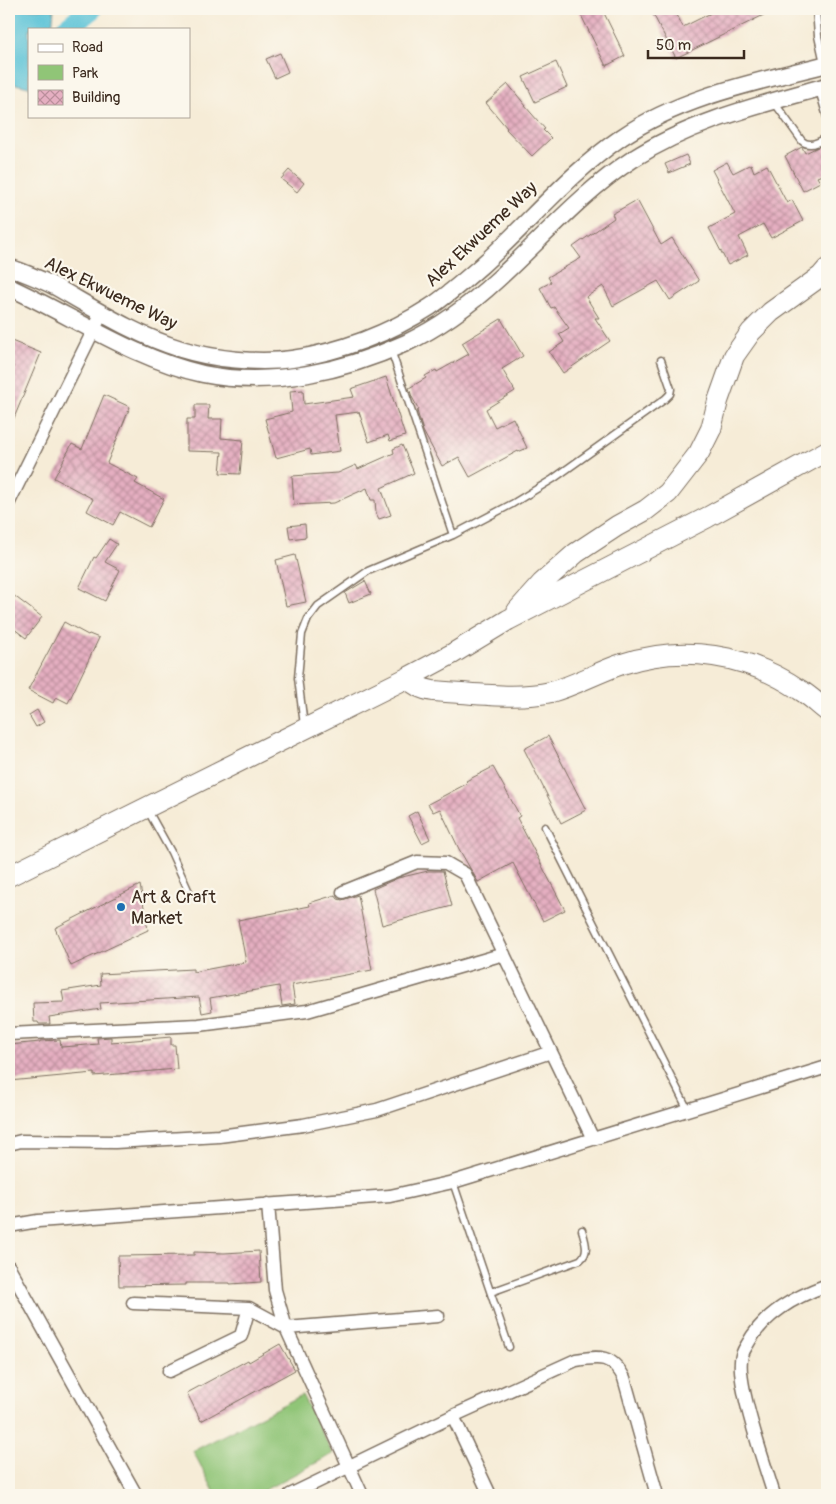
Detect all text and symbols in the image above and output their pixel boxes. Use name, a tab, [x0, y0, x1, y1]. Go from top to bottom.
legend	[28, 28, 190, 118]
scale bar	[648, 28, 745, 60]
text: 50 m	[656, 36, 691, 55]
text: Road	[72, 38, 103, 57]
text: Park	[72, 64, 99, 83]
text: Building	[72, 88, 120, 107]
street label: Alex Ekwueme Way	[421, 176, 542, 292]
street label: Alex Ekwueme Way	[41, 251, 181, 336]
place label: Art & Craft Market	[131, 886, 217, 930]
marker: Art & Craft Market	[115, 901, 127, 913]

